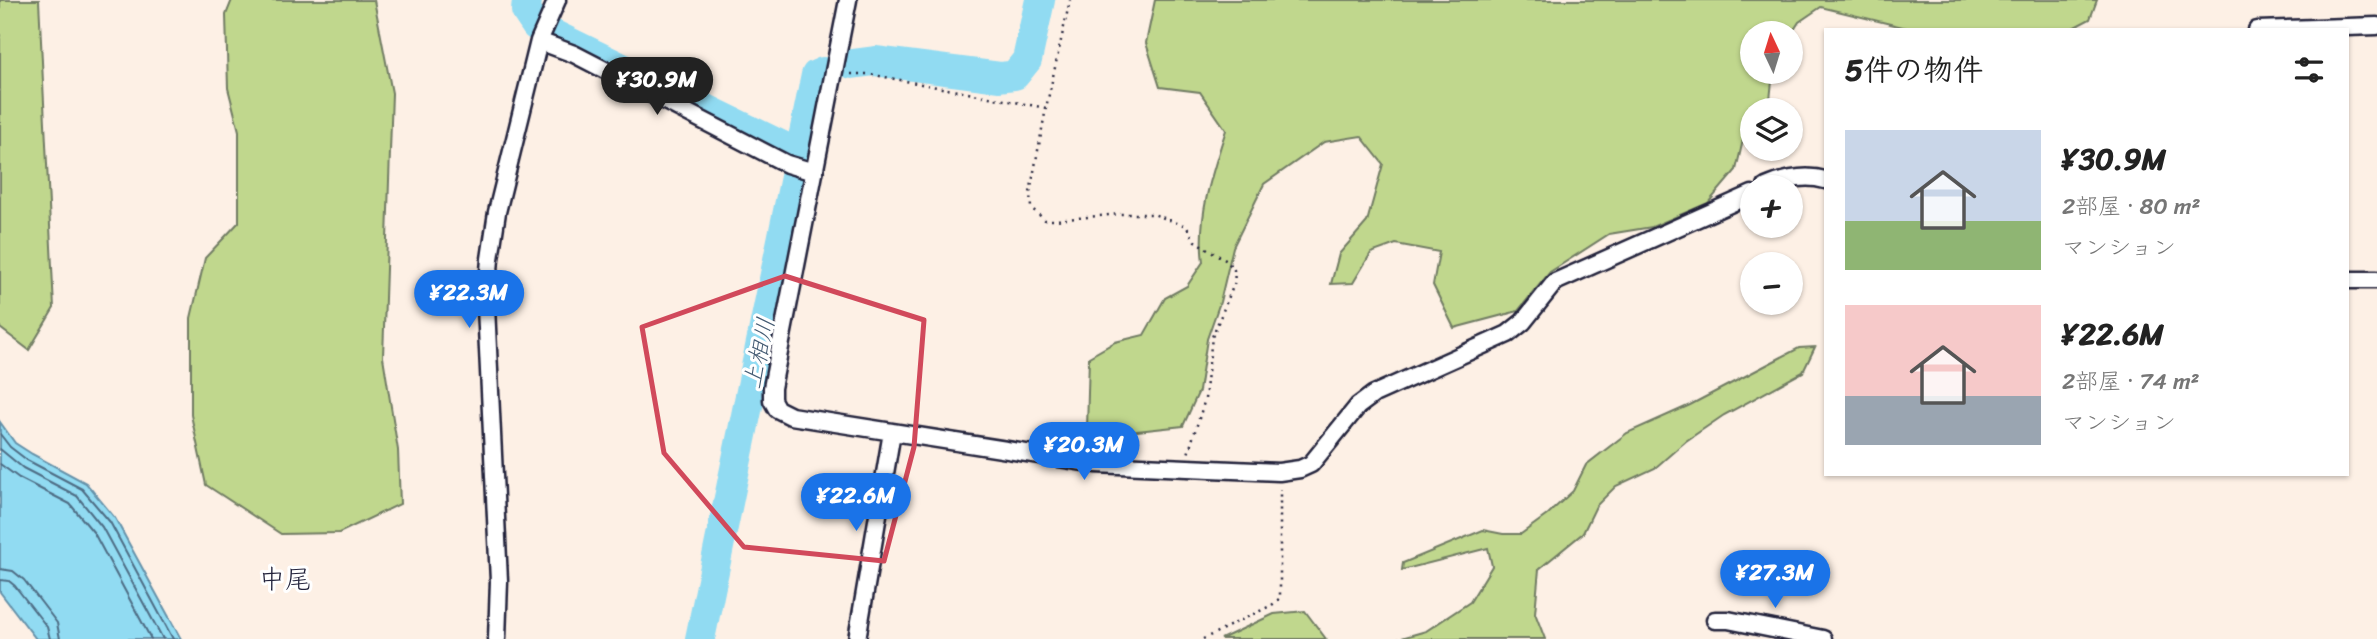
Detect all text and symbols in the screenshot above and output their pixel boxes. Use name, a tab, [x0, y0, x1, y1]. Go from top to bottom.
north arrow	[1740, 21, 1802, 84]
map controls	[1740, 21, 1803, 315]
text: 5件の物件	[1845, 43, 1983, 97]
icon: filters	[2290, 51, 2328, 89]
pin: ¥30.9M	[600, 58, 714, 117]
text: ¥30.9M	[617, 59, 697, 100]
button: layers	[1740, 98, 1803, 161]
text: ¥30.9M	[2062, 132, 2166, 186]
icon: home	[1901, 158, 1985, 242]
button: +	[1740, 175, 1803, 238]
text: 2部屋 · 80 m²	[2062, 186, 2200, 227]
text: マンション	[2062, 227, 2176, 268]
button: −	[1740, 252, 1803, 315]
pin: ¥22.3M	[412, 270, 526, 330]
text: ¥22.3M	[430, 272, 508, 313]
text: ¥22.6M	[2062, 307, 2164, 361]
water label: 上相川	[731, 313, 787, 393]
icon: home	[1901, 333, 1985, 417]
text: 2部屋 · 74 m²	[2062, 361, 2200, 402]
text: マンション	[2062, 402, 2176, 443]
pin: ¥20.3M	[1027, 422, 1141, 482]
text: ¥20.3M	[1045, 424, 1123, 465]
pin: ¥22.6M	[799, 474, 913, 533]
text: ¥22.6M	[817, 475, 895, 516]
pin: ¥27.3M	[1718, 550, 1832, 610]
text: ¥27.3M	[1736, 552, 1814, 593]
district label: 中尾	[259, 556, 311, 602]

